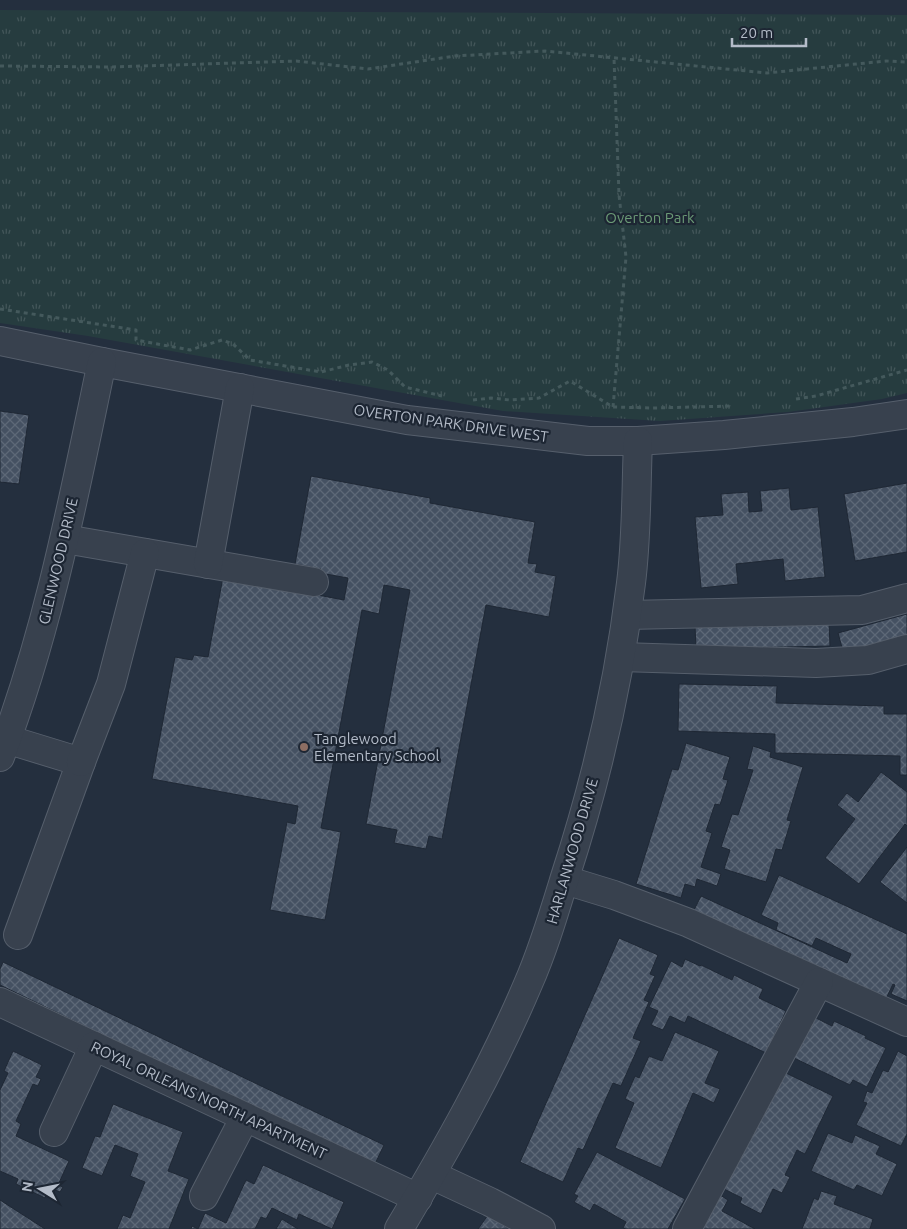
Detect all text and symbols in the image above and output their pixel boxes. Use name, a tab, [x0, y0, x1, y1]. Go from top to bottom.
scale bar	[732, 15, 806, 47]
text: 20 m	[740, 24, 773, 41]
park label: Overton Park	[605, 209, 695, 226]
street label: OVERTON PARK DRIVE WEST	[353, 401, 550, 445]
street label: GLENWOOD DRIVE	[35, 496, 81, 626]
place label: Tanglewood Elementary School	[314, 730, 440, 764]
marker: Tanglewood Elementary School	[298, 741, 310, 753]
street label: HARLANWOOD DRIVE	[543, 776, 601, 926]
street label: ROYAL ORLEANS NORTH APARTMENT	[89, 1038, 330, 1162]
north arrow	[15, 1164, 65, 1214]
text: N	[18, 1180, 36, 1193]

